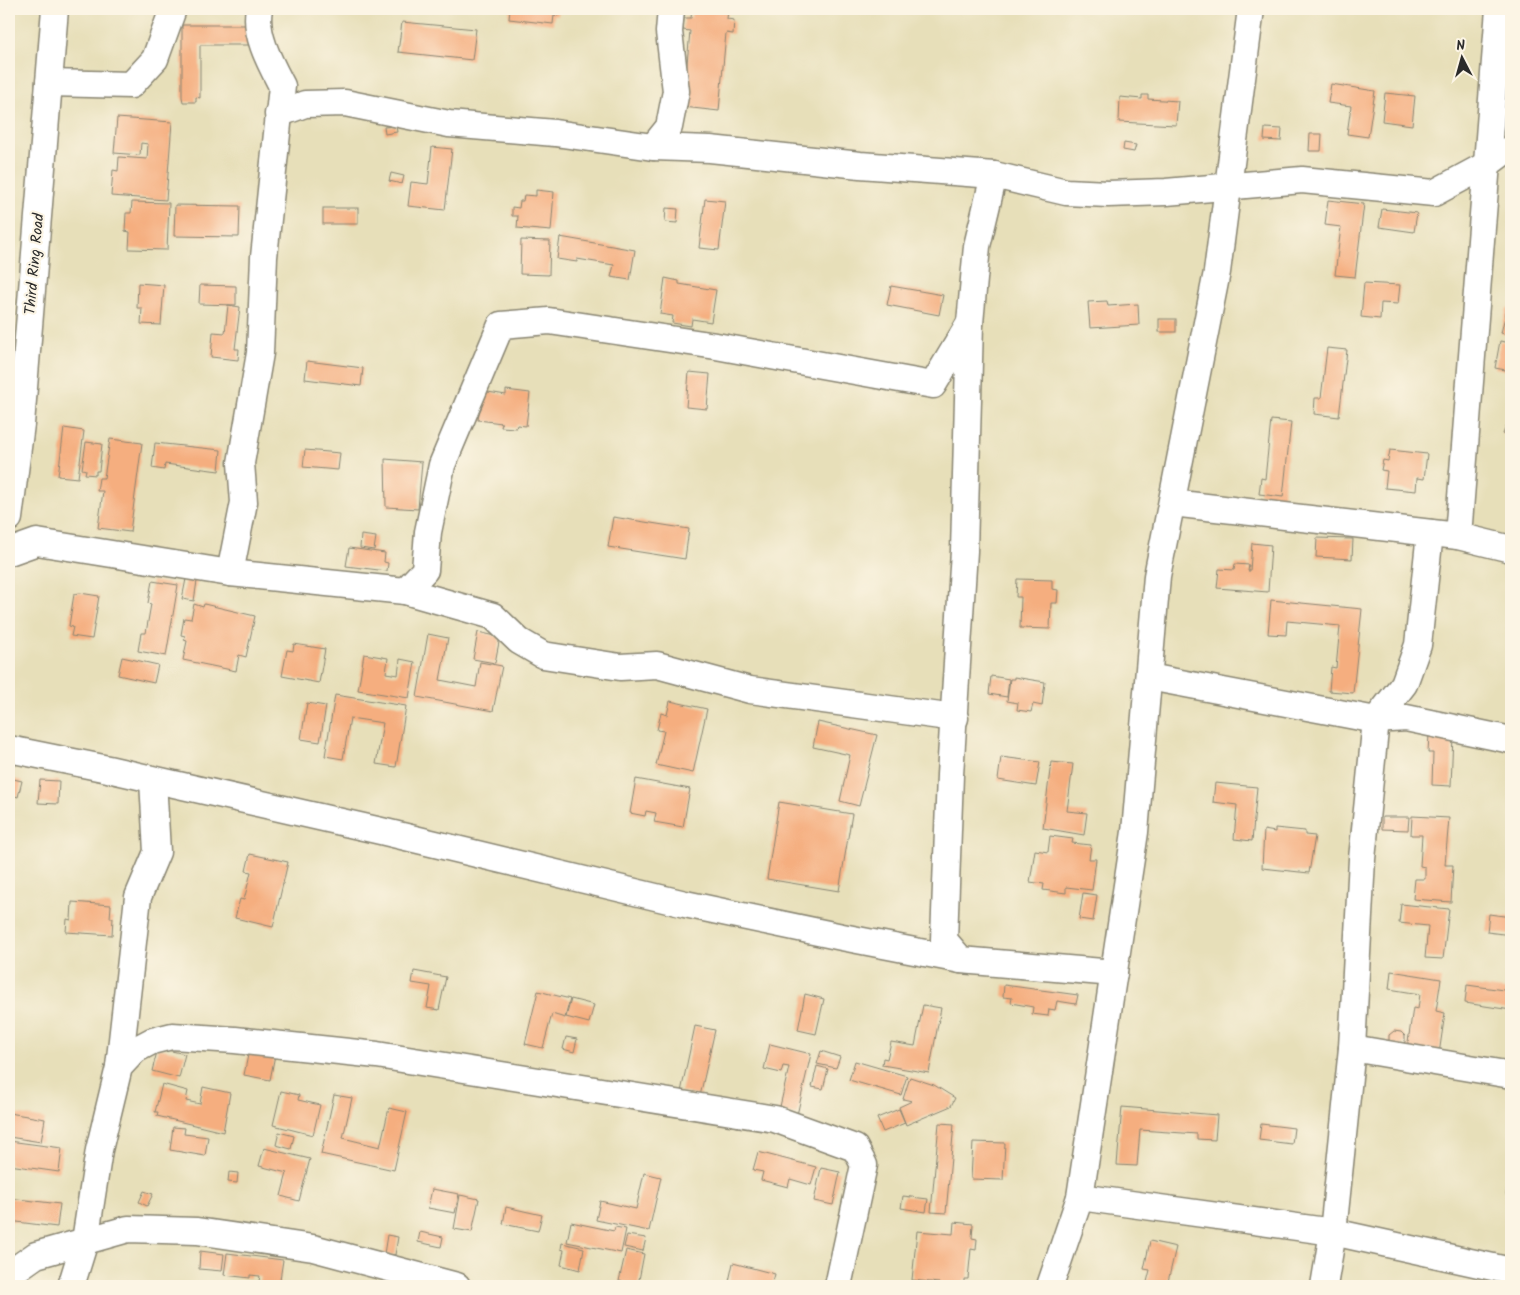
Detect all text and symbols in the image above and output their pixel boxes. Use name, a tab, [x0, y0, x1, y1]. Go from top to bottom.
north arrow	[1438, 32, 1488, 82]
text: N	[1455, 35, 1466, 57]
street label: Third Ring Road	[19, 212, 51, 316]

